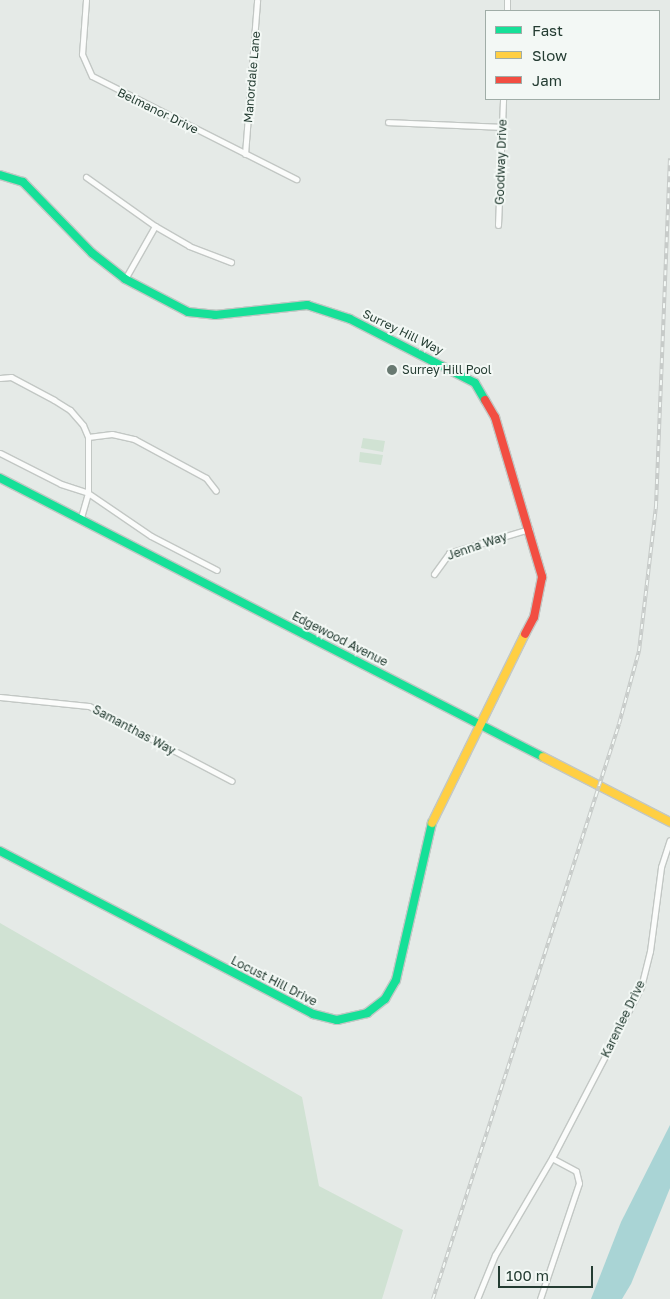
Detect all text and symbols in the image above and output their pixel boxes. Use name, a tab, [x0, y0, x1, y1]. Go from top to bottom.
legend	[485, 10, 660, 100]
text: Fast	[532, 21, 563, 39]
street label: Manordale Lane	[241, 30, 263, 124]
text: Slow	[532, 46, 567, 64]
text: Jam	[532, 71, 562, 89]
street label: Belmanor Drive	[115, 85, 201, 137]
street label: Goodway Drive	[492, 119, 510, 205]
street label: Surrey Hill Way	[360, 306, 446, 358]
place label: Surrey Hill Pool	[402, 363, 492, 377]
marker: Surrey Hill Pool	[386, 364, 398, 376]
street label: Jenna Way	[445, 529, 509, 563]
street label: Edgewood Avenue	[290, 609, 390, 669]
street label: Samanthas Way	[90, 702, 178, 758]
street label: Locust Hill Drive	[229, 953, 319, 1009]
street label: Karenlee Drive	[598, 978, 648, 1060]
scale bar	[500, 1256, 595, 1288]
text: 100 m	[506, 1266, 549, 1284]

